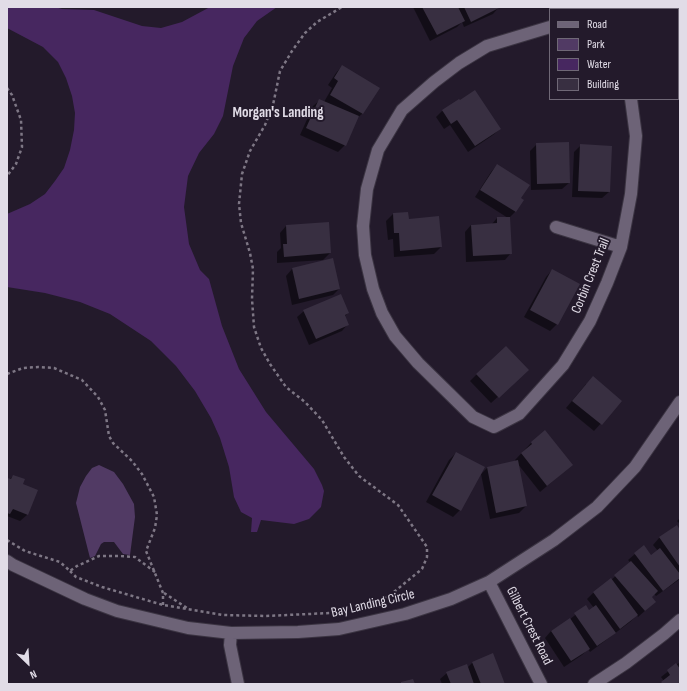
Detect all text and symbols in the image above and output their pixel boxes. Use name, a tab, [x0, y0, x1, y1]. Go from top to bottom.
legend	[549, 8, 679, 100]
text: Road	[587, 17, 607, 32]
text: Park	[587, 37, 605, 52]
text: Water	[587, 57, 611, 72]
text: Building	[587, 77, 619, 92]
district label: Morgan's Landing	[232, 104, 324, 122]
street label: Corbin Crest Trail	[568, 236, 614, 316]
street label: Gilbert Crest Road	[502, 584, 556, 668]
street label: Bay Landing Circle	[330, 586, 416, 622]
north arrow	[8, 643, 48, 683]
text: N	[28, 667, 39, 681]

